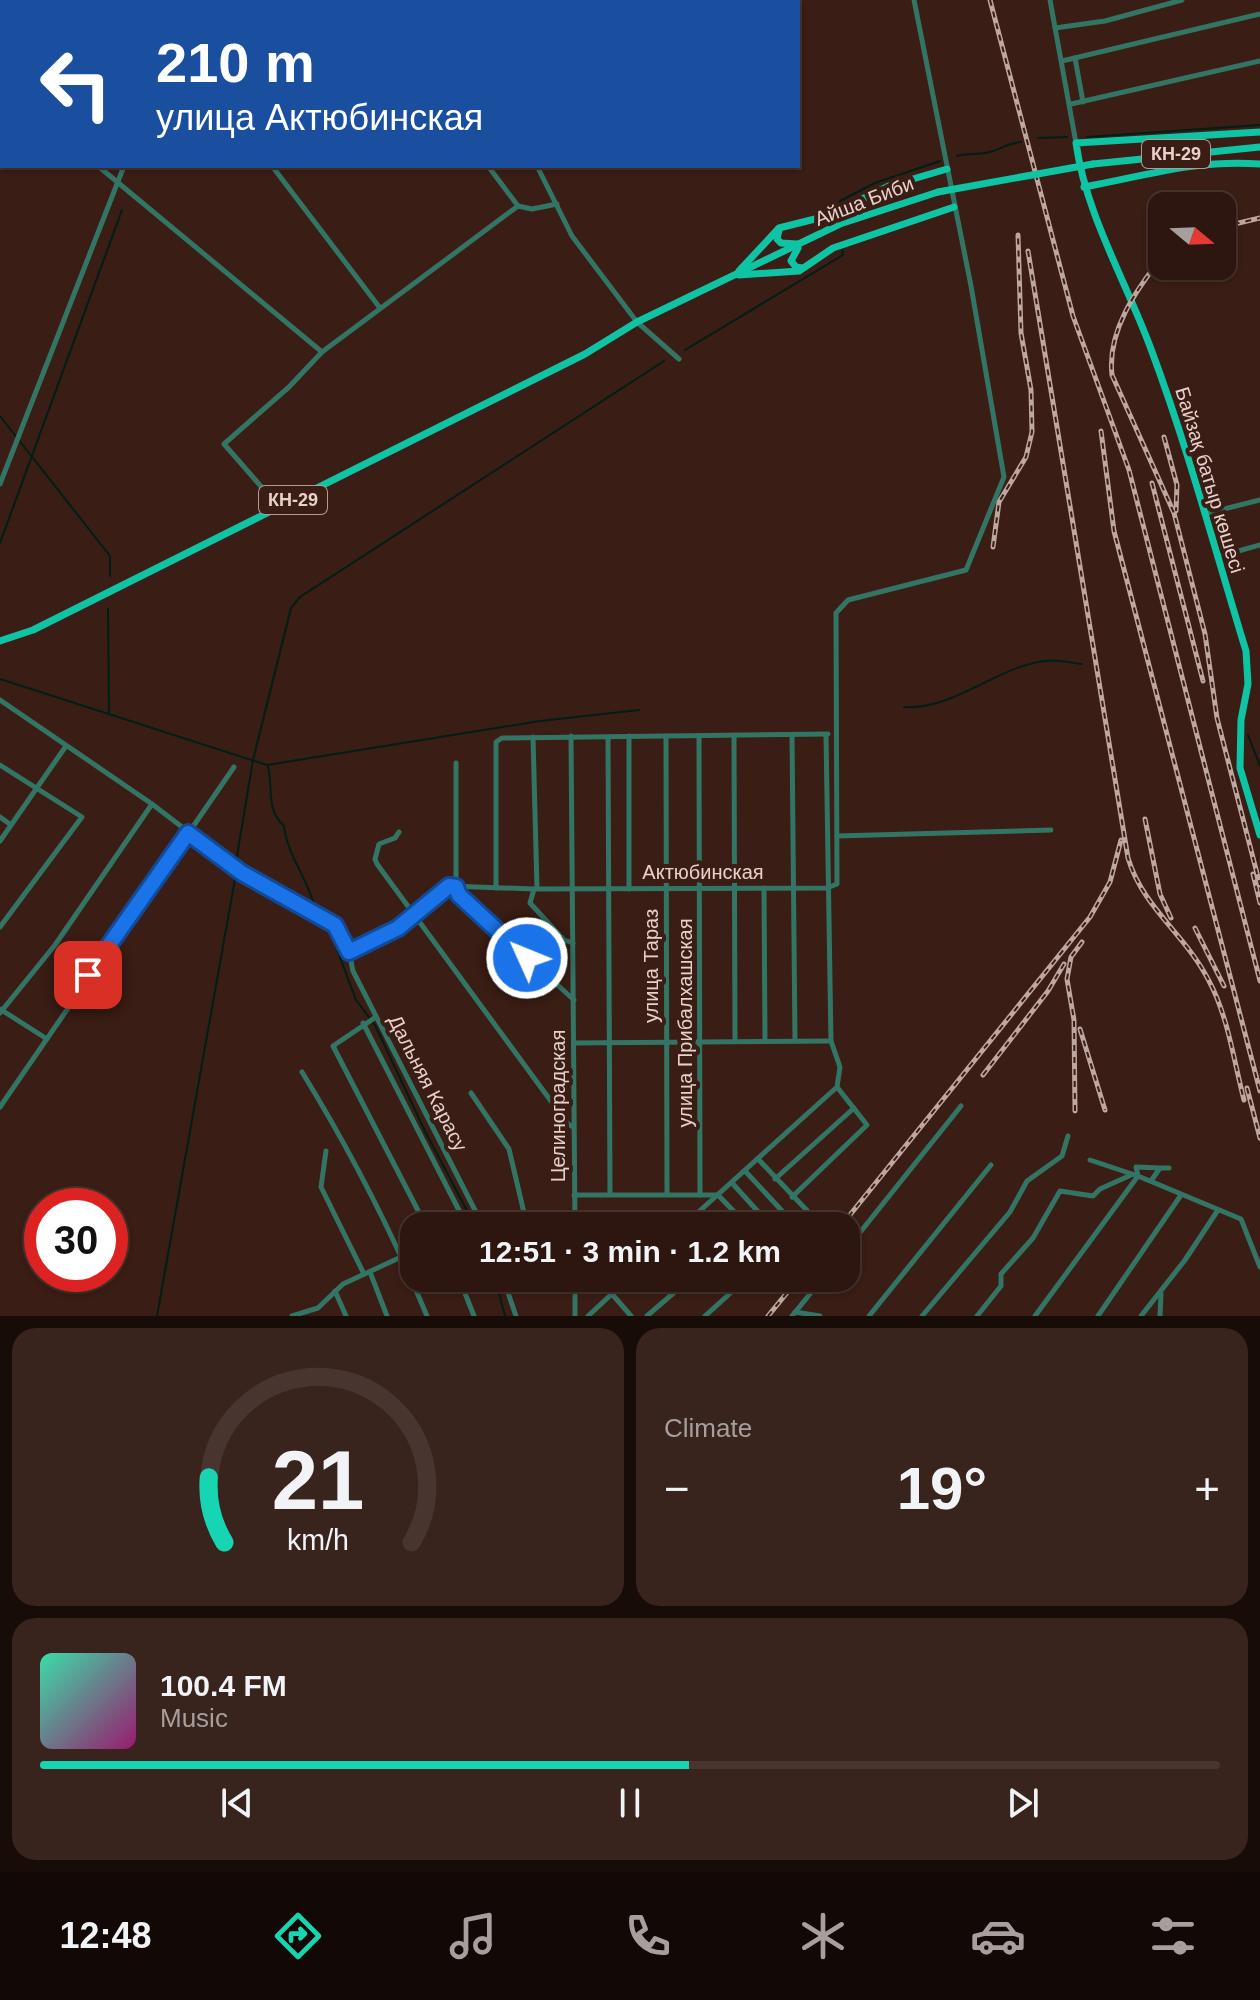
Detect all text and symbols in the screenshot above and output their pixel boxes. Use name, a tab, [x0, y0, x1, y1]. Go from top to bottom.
text: 210 m	[156, 31, 315, 94]
icon: left	[24, 32, 128, 136]
text: улица Актюбинская	[156, 97, 483, 138]
road number: КН-29	[1142, 140, 1210, 168]
street label: Айша Биби	[811, 172, 917, 230]
north arrow	[1148, 192, 1236, 280]
map controls	[1148, 192, 1236, 280]
street label: Байзақ батыр көшесі	[1171, 384, 1249, 576]
road number: КН-29	[259, 486, 327, 514]
street label: Актюбинская	[642, 861, 764, 883]
street label: улица Тараз	[640, 909, 662, 1023]
position arrow	[485, 916, 569, 1000]
street label: улица Прибалхашская	[674, 918, 696, 1128]
pin	[54, 941, 122, 1009]
icon: arrive	[66, 953, 110, 997]
street label: Дальняя Карасу	[384, 1011, 472, 1155]
street label: Целиноградская	[547, 1030, 569, 1182]
speed limit sign: 30	[24, 1188, 128, 1292]
text: 12:51 · 3 min · 1.2 km	[479, 1235, 781, 1268]
text: Climate	[664, 1413, 752, 1443]
text: 21	[272, 1434, 364, 1527]
text: 19°	[897, 1455, 987, 1522]
text: −	[664, 1464, 690, 1513]
text: +	[1194, 1464, 1220, 1513]
text: km/h	[287, 1524, 349, 1556]
text: 100.4 FM	[160, 1669, 287, 1702]
text: Music	[160, 1703, 228, 1733]
icon: previous	[215, 1781, 259, 1825]
icon: pause	[608, 1781, 652, 1825]
icon: next	[1001, 1781, 1045, 1825]
icon: directions	[270, 1908, 326, 1964]
icon: music	[445, 1908, 501, 1964]
icon: phone	[620, 1908, 676, 1964]
icon: climate	[795, 1908, 851, 1964]
icon: car	[970, 1908, 1026, 1964]
icon: filters	[1145, 1908, 1201, 1964]
text: 12:48	[59, 1915, 152, 1956]

